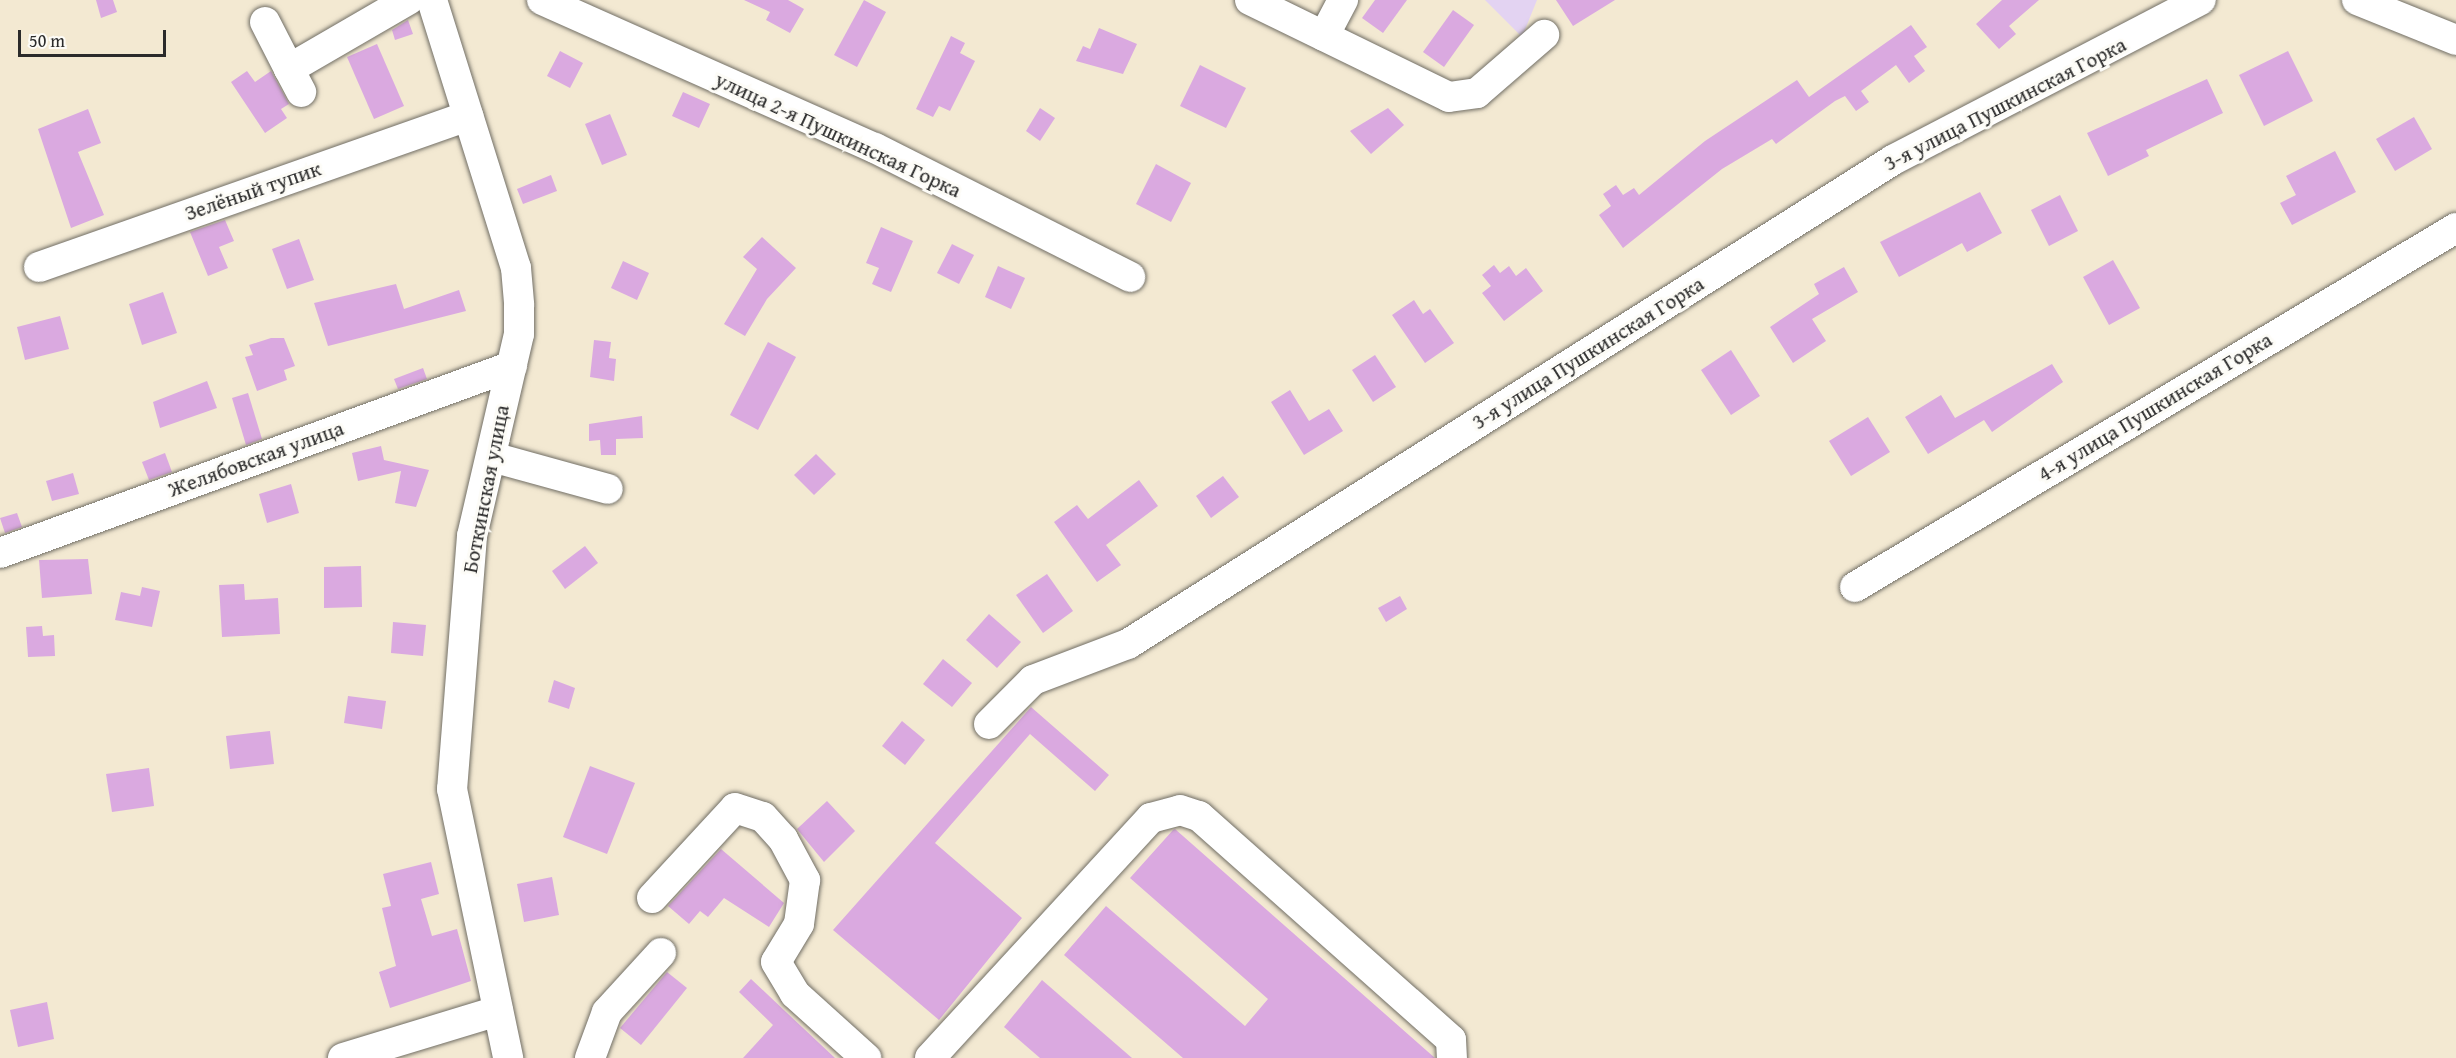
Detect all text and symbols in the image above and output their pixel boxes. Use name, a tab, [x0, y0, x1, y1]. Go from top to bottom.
scale bar	[21, 18, 170, 56]
text: 50 m	[29, 27, 65, 54]
street label: 3-я улица Пушкинская Горка	[1880, 32, 2130, 176]
street label: улица 2-я Пушкинская Горка	[711, 67, 965, 203]
street label: Зелёный тупик	[182, 156, 324, 226]
street label: 3-я улица Пушкинская Горка	[1467, 271, 1709, 435]
street label: 4-я улица Пушкинская Горка	[2033, 327, 2277, 487]
street label: Боткинская улица	[457, 403, 515, 575]
street label: Желябовская улица	[165, 416, 347, 502]

